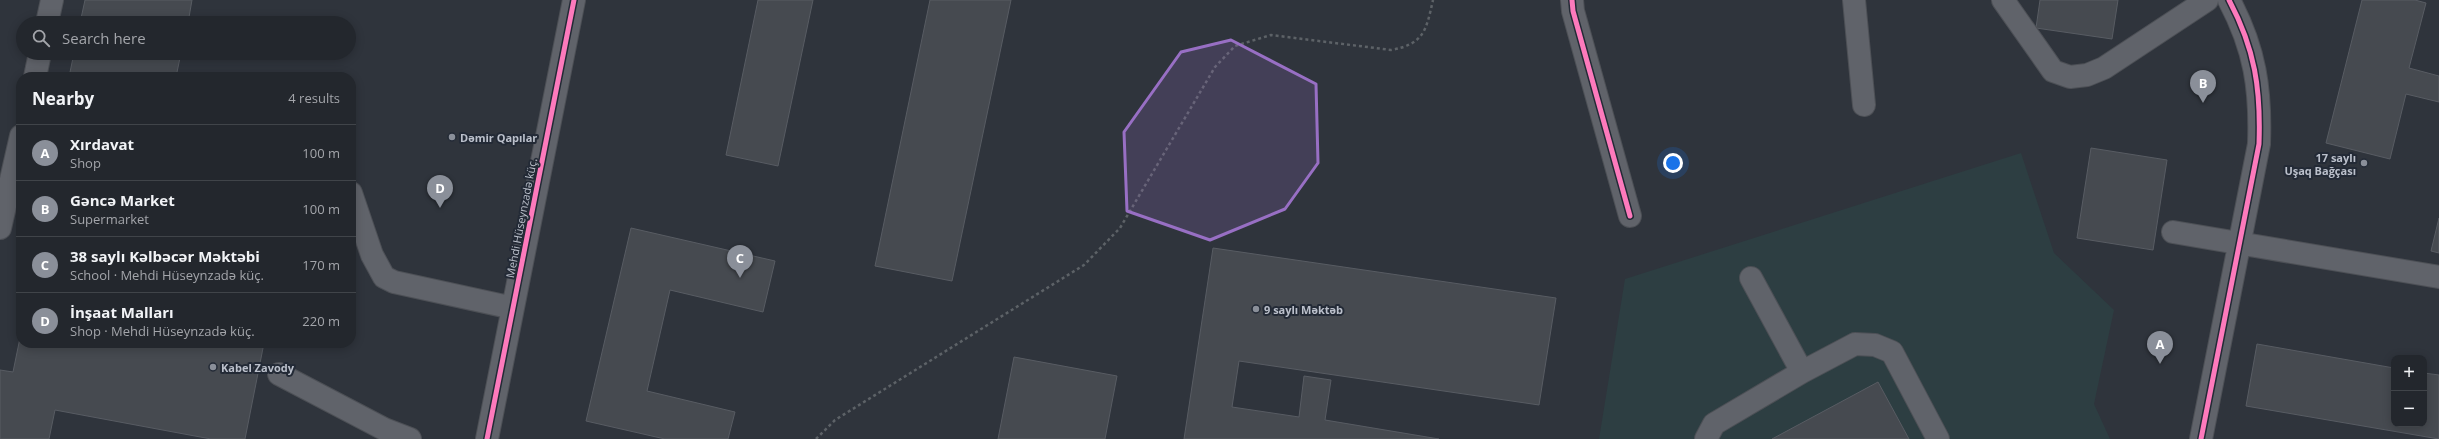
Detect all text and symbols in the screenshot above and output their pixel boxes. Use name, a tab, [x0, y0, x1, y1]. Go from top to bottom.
search box	[16, 16, 356, 60]
icon: search	[30, 27, 52, 49]
text: Search here	[62, 28, 146, 48]
pin: B	[2190, 70, 2216, 103]
text: Nearby	[32, 87, 94, 110]
text: 4 results	[288, 89, 340, 107]
place label: Dəmir Qapılar	[460, 130, 537, 145]
marker: Dəmir Qapılar	[447, 132, 457, 142]
text: Xırdavat	[70, 134, 134, 154]
text: A	[41, 144, 49, 162]
text: 100 m	[302, 144, 340, 162]
place label: 17 saylı Uşaq Bağçası	[2284, 150, 2356, 178]
your location	[1663, 153, 1683, 173]
text: Shop	[70, 154, 101, 172]
street label: Mehdi Hüseynzadə küç.	[502, 157, 540, 279]
marker: 17 saylı Uşaq Bağçası	[2359, 158, 2369, 168]
pin: D	[427, 175, 453, 208]
text: Gəncə Market	[70, 190, 175, 210]
text: B	[41, 200, 49, 218]
text: 100 m	[302, 200, 340, 218]
text: Supermarket	[70, 210, 149, 228]
pin: C	[727, 245, 753, 278]
text: 38 saylı Kəlbəcər Məktəbi	[70, 246, 260, 266]
text: C	[41, 256, 49, 274]
text: 170 m	[302, 256, 340, 274]
text: School · Mehdi Hüseynzadə küç.	[70, 266, 264, 284]
text: İnşaat Malları	[70, 302, 174, 322]
place label: 9 saylı Məktəb	[1264, 302, 1343, 317]
marker: 9 saylı Məktəb	[1251, 304, 1261, 314]
text: D	[40, 312, 50, 330]
text: 220 m	[302, 312, 340, 330]
text: Shop · Mehdi Hüseynzadə küç.	[70, 322, 255, 340]
pin: A	[2147, 331, 2173, 364]
map controls	[2391, 355, 2427, 427]
button: +	[2391, 355, 2427, 391]
place label: Kabel Zavody	[221, 360, 295, 375]
marker: Kabel Zavody	[208, 362, 218, 372]
button: −	[2391, 391, 2427, 427]

